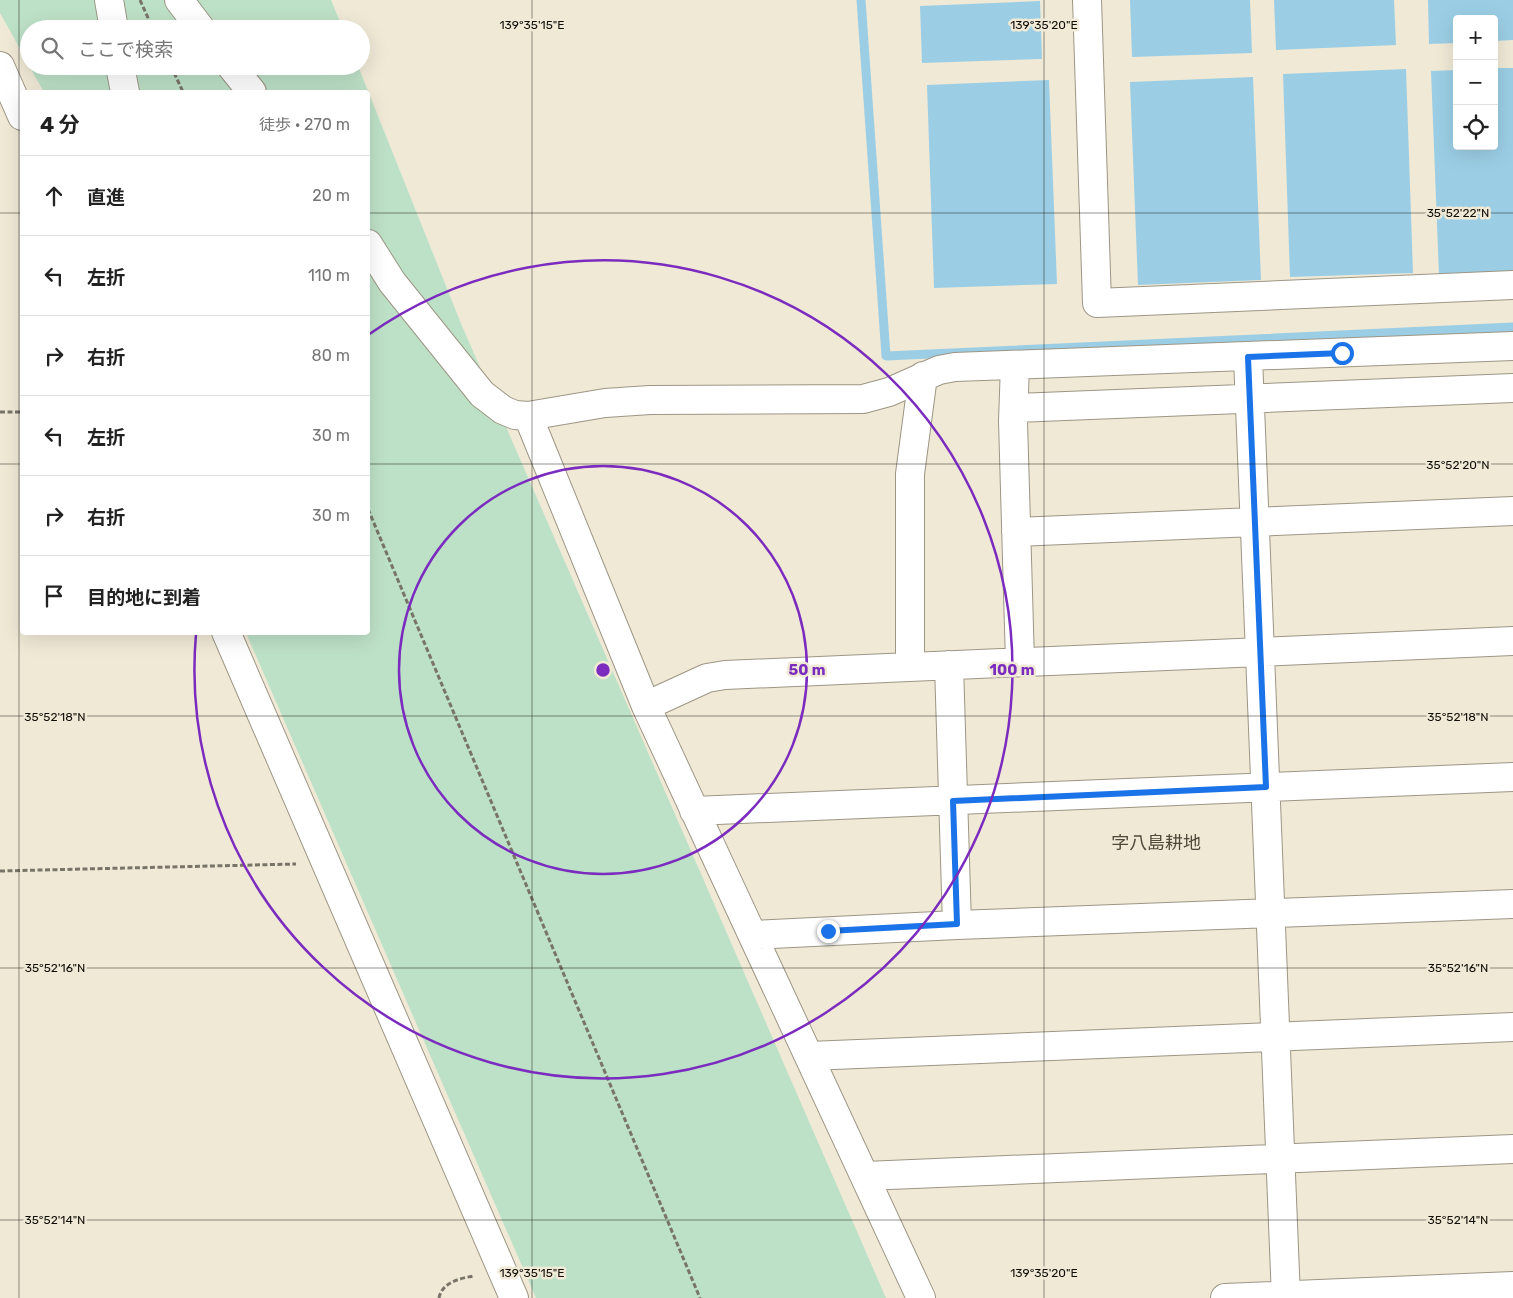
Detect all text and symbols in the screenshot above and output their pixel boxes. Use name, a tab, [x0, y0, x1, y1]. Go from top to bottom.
map controls	[1453, 15, 1498, 150]
button: +	[1453, 15, 1498, 60]
text: 139°35'15"E	[499, 18, 565, 32]
text: 139°35'20"E	[1010, 18, 1078, 32]
search box	[20, 20, 370, 75]
icon: search	[38, 34, 66, 62]
text: ここで検索	[78, 38, 173, 61]
button: −	[1453, 60, 1498, 105]
button: locate	[1453, 105, 1498, 150]
text: 4 分	[40, 112, 80, 137]
text: 徒歩 · 270 m	[259, 115, 350, 134]
icon: ahead	[40, 182, 68, 210]
text: 直進	[87, 186, 125, 209]
text: 20 m	[312, 186, 350, 205]
text: 35°52'22"N	[1427, 206, 1489, 220]
icon: left	[40, 262, 68, 290]
text: 左折	[87, 266, 125, 289]
text: 110 m	[308, 266, 350, 285]
icon: right	[40, 342, 68, 370]
route start	[1331, 342, 1354, 365]
text: 右折	[87, 346, 125, 369]
text: 80 m	[312, 346, 350, 365]
icon: left	[40, 422, 68, 450]
text: 左折	[87, 426, 125, 449]
text: 30 m	[312, 426, 350, 445]
text: 35°52'20"N	[1426, 458, 1490, 472]
icon: right	[40, 502, 68, 530]
text: 右折	[87, 506, 125, 529]
text: 30 m	[312, 506, 350, 525]
icon: arrive	[40, 582, 68, 610]
text: 目的地に到着	[87, 586, 201, 609]
centre of rings	[594, 661, 612, 679]
text: 50 m	[789, 661, 825, 679]
text: 100 m	[990, 661, 1034, 679]
text: 35°52'18"N	[24, 710, 86, 724]
text: 35°52'18"N	[1427, 710, 1489, 724]
district label: 字八島耕地	[1111, 832, 1201, 854]
route end	[817, 920, 840, 943]
text: 35°52'16"N	[25, 961, 85, 975]
text: 35°52'16"N	[1428, 961, 1488, 975]
text: 35°52'14"N	[25, 1213, 85, 1227]
text: 35°52'14"N	[1428, 1213, 1488, 1227]
text: 139°35'15"E	[499, 1266, 565, 1280]
text: 139°35'20"E	[1010, 1266, 1078, 1280]

